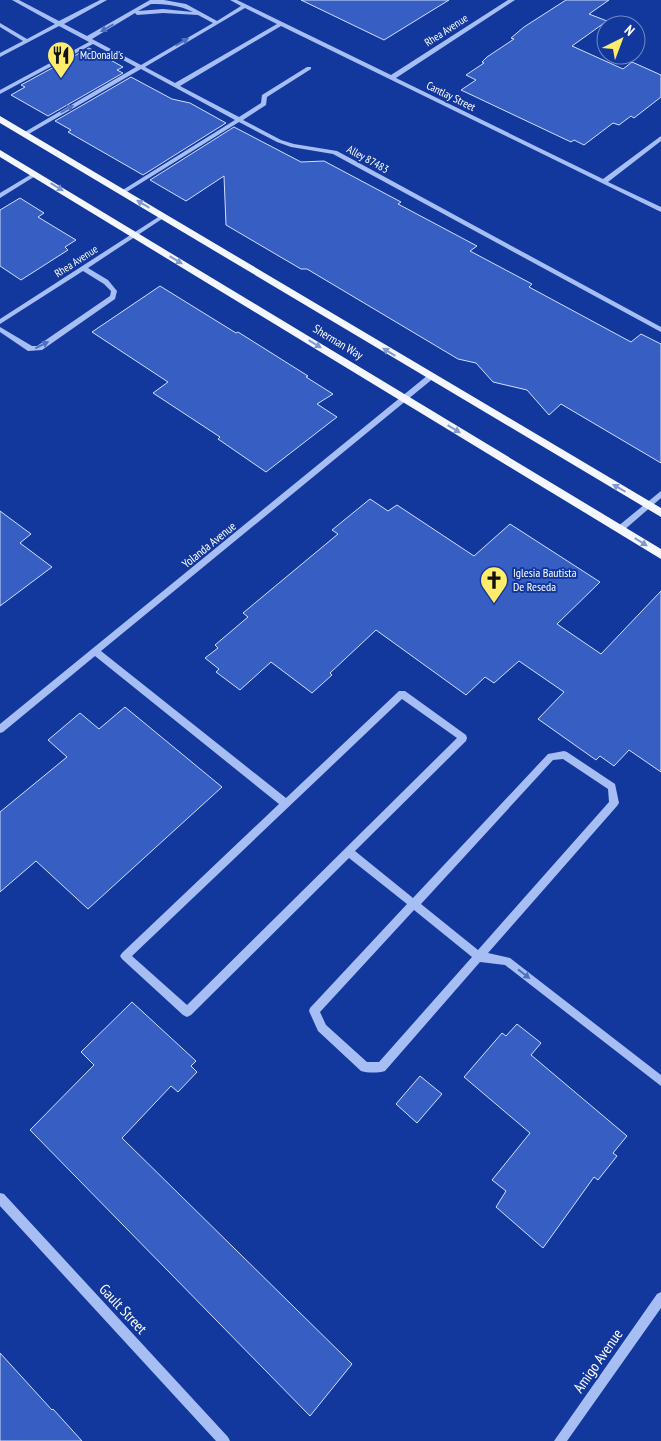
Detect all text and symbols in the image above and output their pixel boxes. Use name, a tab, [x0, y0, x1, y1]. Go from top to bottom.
street label: Rhea Avenue	[422, 11, 471, 49]
north arrow	[596, 15, 646, 65]
text: N	[621, 21, 639, 40]
one-way arrow	[100, 24, 114, 32]
one-way arrow	[175, 38, 189, 46]
restaurant icon: McDonald's	[46, 40, 76, 79]
place label: McDonald's	[80, 48, 123, 62]
street label: Cantlay Street	[424, 78, 478, 114]
one-way arrow	[60, 105, 74, 113]
street label: Alley 87483	[345, 142, 391, 176]
one-way arrow	[50, 183, 63, 192]
one-way arrow	[136, 200, 149, 209]
street label: Rhea Avenue	[52, 242, 101, 280]
one-way arrow	[170, 256, 183, 265]
street label: Sherman Way	[310, 321, 366, 363]
one-way arrow	[309, 340, 322, 349]
one-way arrow	[34, 341, 49, 349]
one-way arrow	[383, 348, 396, 357]
one-way arrow	[448, 424, 461, 433]
one-way arrow	[612, 483, 626, 492]
street label: Yolanda Avenue	[179, 518, 239, 571]
one-way arrow	[634, 538, 647, 547]
church icon: Iglesia Bautista De Reseda	[479, 565, 509, 604]
place label: Iglesia Bautista De Reseda	[513, 565, 577, 594]
one-way arrow	[517, 969, 531, 979]
street label: Gault Street	[95, 1280, 151, 1338]
street label: Amigo Avenue	[569, 1325, 627, 1396]

